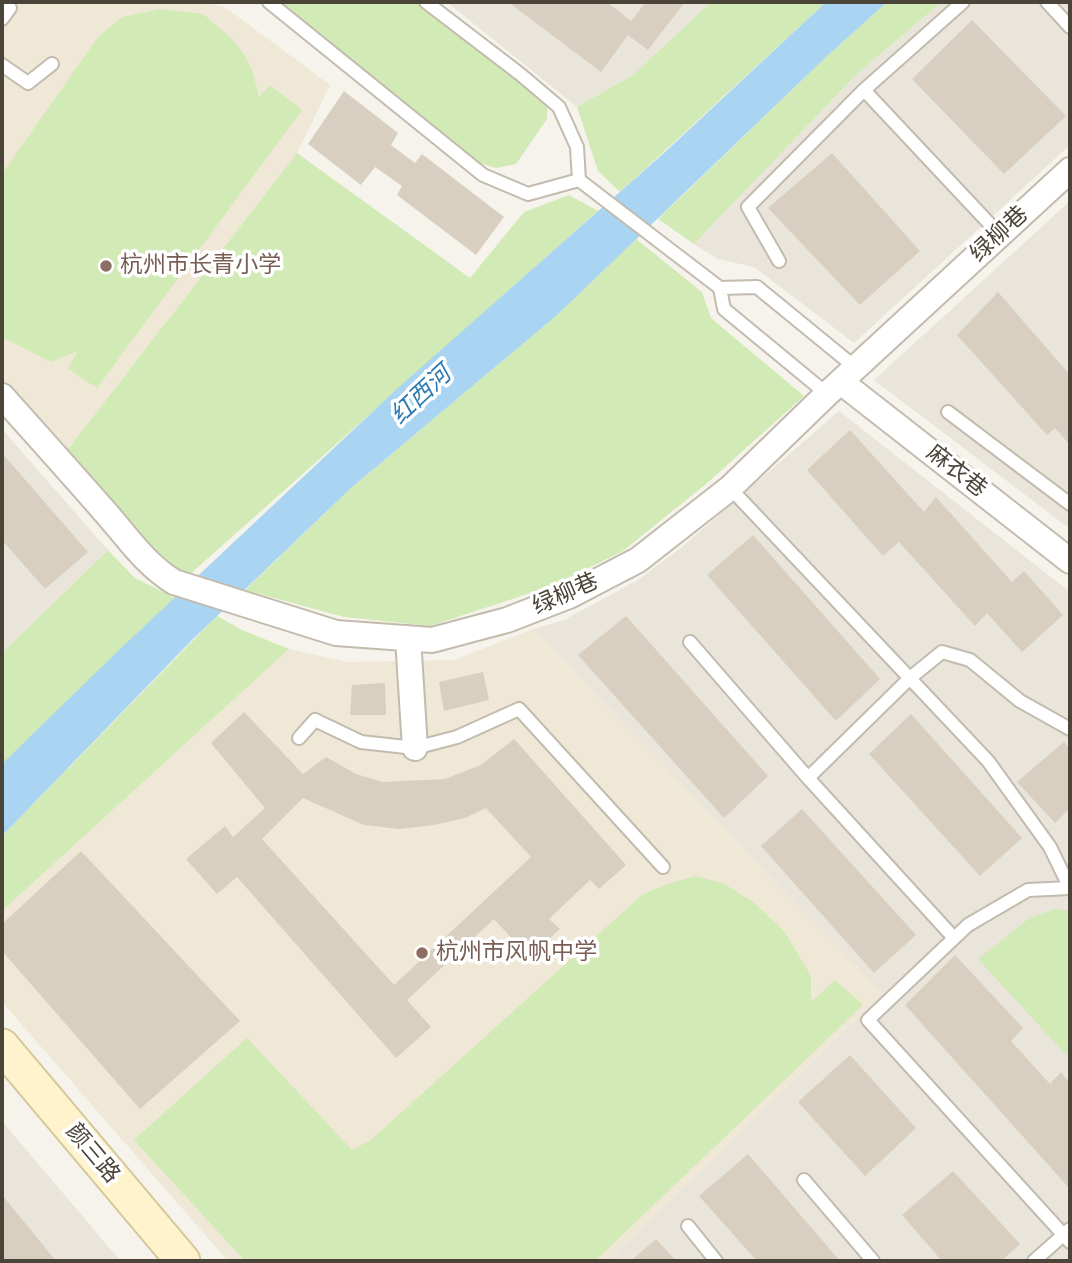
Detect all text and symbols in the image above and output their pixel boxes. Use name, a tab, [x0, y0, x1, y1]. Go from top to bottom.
street label: 绿柳巷	[965, 201, 1035, 269]
place label: 杭州市长青小学	[120, 252, 281, 280]
marker: 杭州市长青小学	[98, 258, 114, 274]
water label: 红西河	[386, 361, 458, 431]
street label: 麻衣巷	[920, 440, 992, 504]
street label: 绿柳巷	[529, 568, 603, 622]
place label: 杭州市风帆中学	[436, 939, 597, 967]
marker: 杭州市风帆中学	[414, 945, 430, 961]
street label: 颜三路	[59, 1119, 125, 1189]

